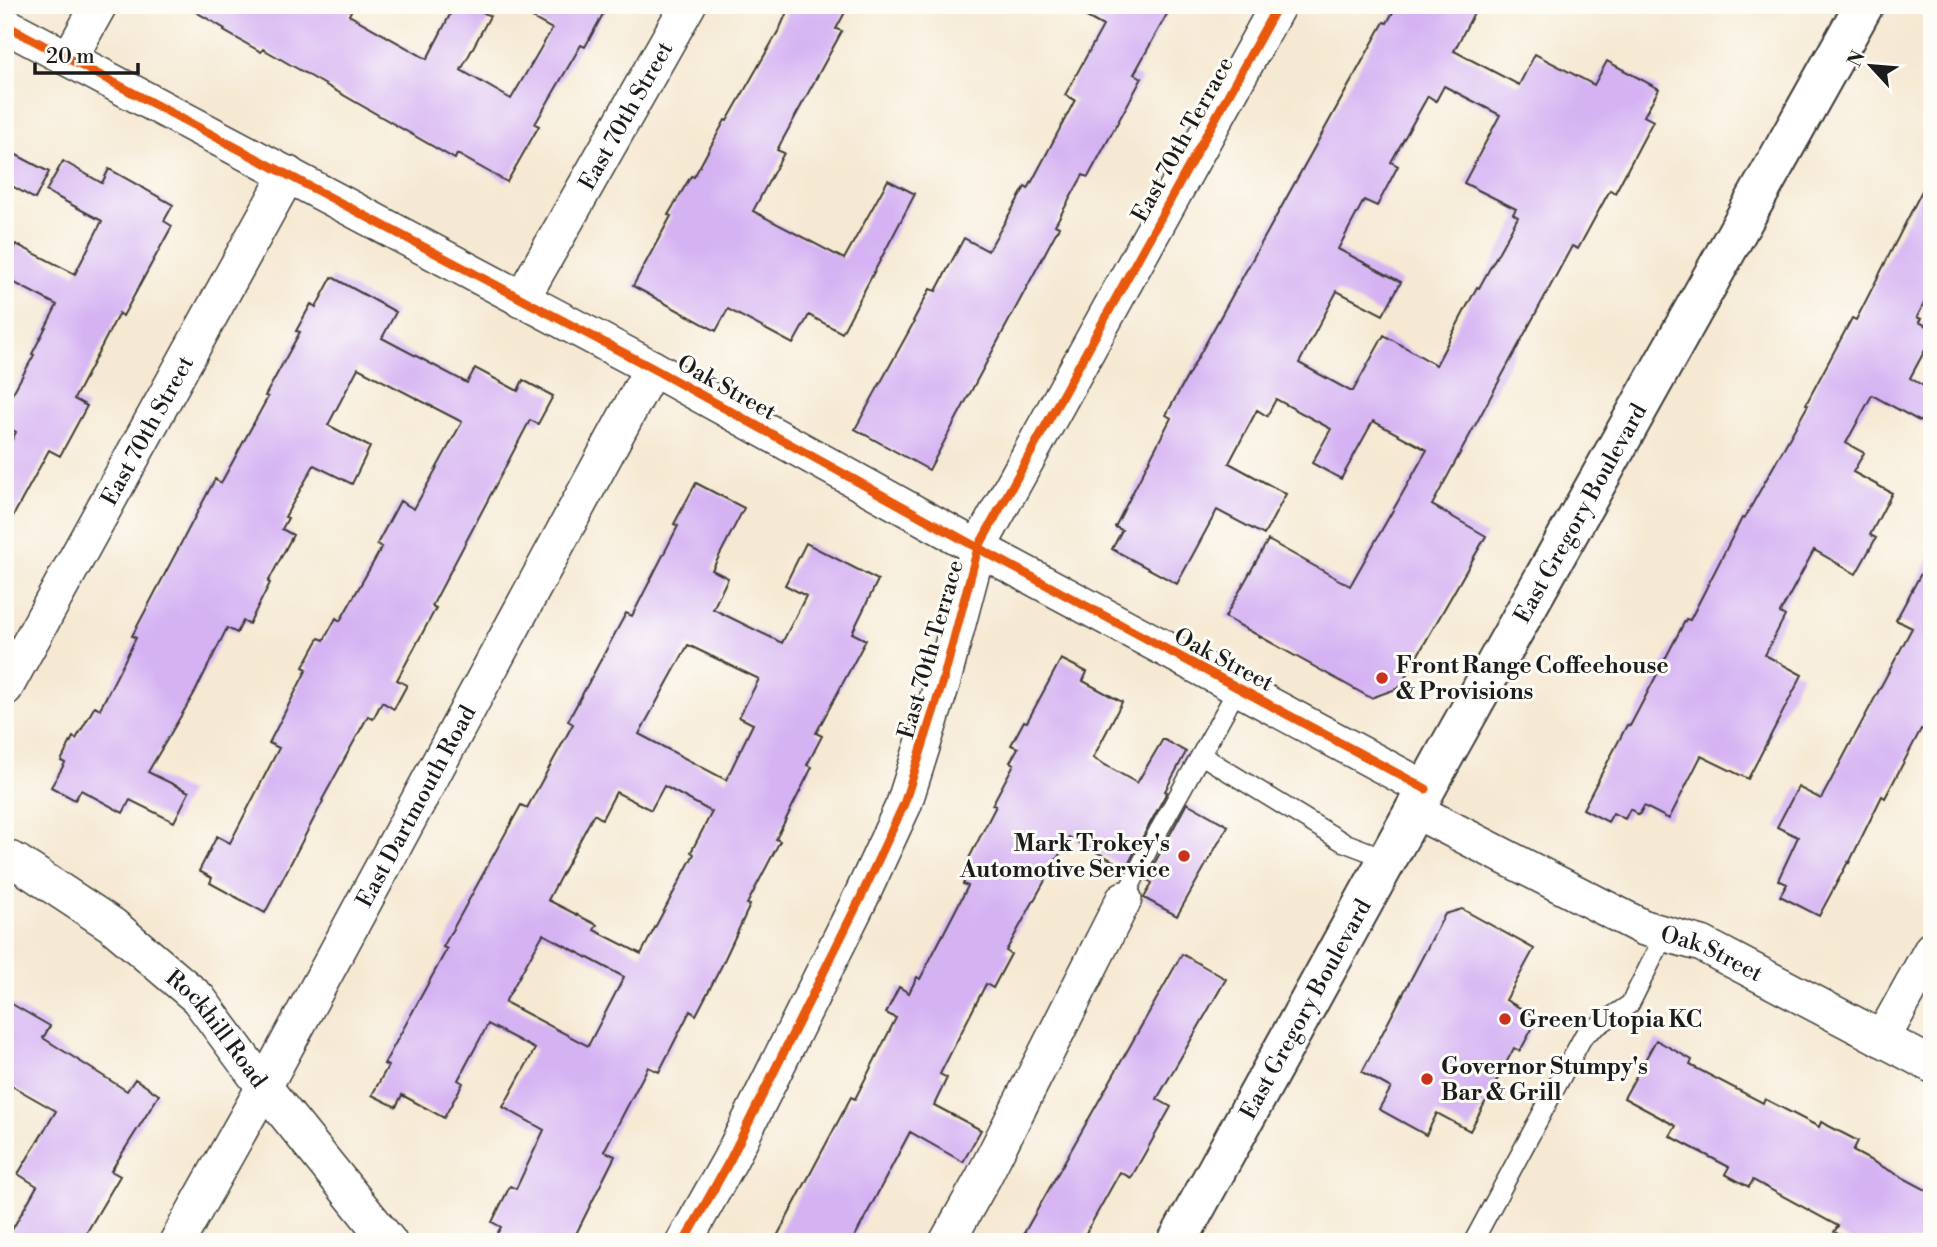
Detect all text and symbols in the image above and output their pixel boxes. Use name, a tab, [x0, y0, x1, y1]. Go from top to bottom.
scale bar	[35, 32, 138, 76]
north arrow	[1836, 32, 1906, 102]
street label: East 70th Street	[573, 37, 679, 195]
text: 20 m	[46, 44, 95, 70]
text: N	[1843, 47, 1871, 71]
street label: East 70th Terrace	[1126, 52, 1240, 227]
street label: Oak Street	[672, 349, 781, 427]
street label: East 70th Street	[95, 351, 200, 511]
street label: East Gregory Boulevard	[1508, 399, 1653, 628]
street label: East 70th Terrace	[892, 557, 970, 742]
street label: Oak Street	[1169, 622, 1278, 698]
place label: Front Range Coffeehouse & Provisions	[1396, 652, 1669, 706]
marker: Front Range Coffeehouse & Provisions	[1374, 670, 1390, 686]
street label: East Dartmouth Road	[351, 701, 482, 912]
place label: Mark Trokey's Automotive Service	[959, 830, 1170, 884]
marker: Mark Trokey's Automotive Service	[1176, 848, 1192, 864]
street label: East Gregory Boulevard	[1234, 894, 1378, 1124]
street label: Oak Street	[1657, 920, 1767, 988]
street label: Rockhill Road	[160, 964, 273, 1094]
place label: Green Utopia KC	[1519, 1006, 1702, 1034]
marker: Green Utopia KC	[1497, 1011, 1513, 1027]
place label: Governor Stumpy's Bar & Grill	[1441, 1053, 1648, 1107]
marker: Governor Stumpy's Bar & Grill	[1419, 1071, 1435, 1087]

